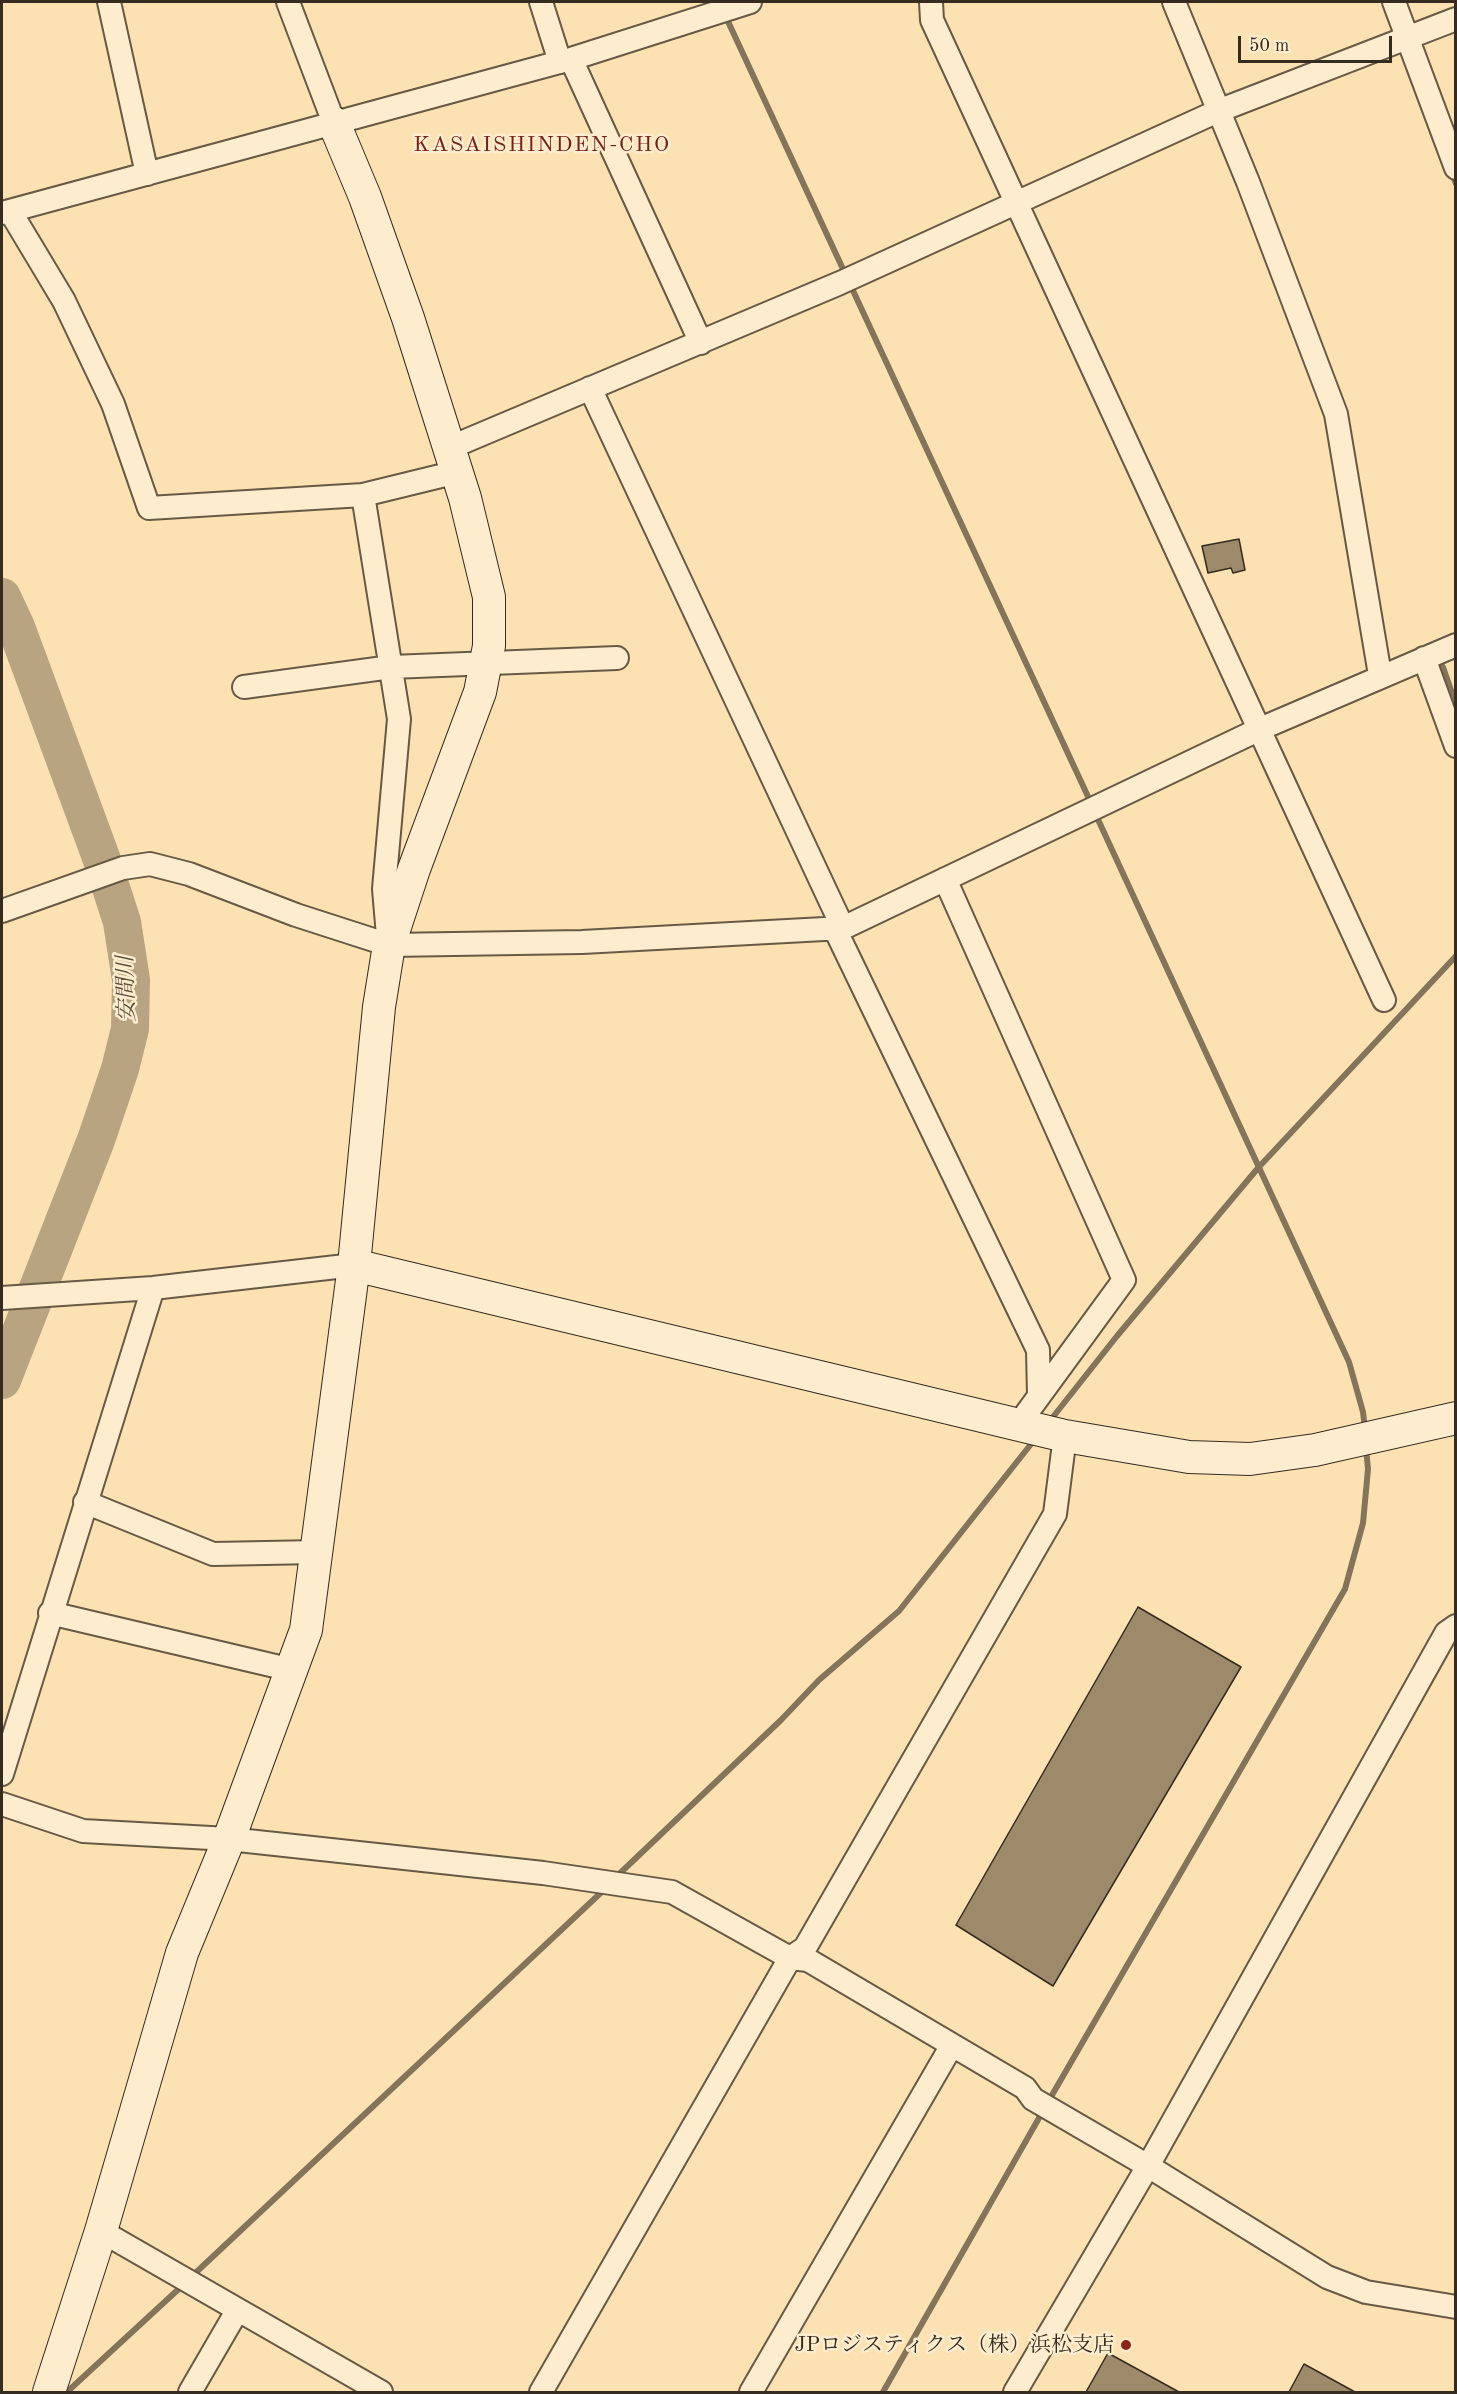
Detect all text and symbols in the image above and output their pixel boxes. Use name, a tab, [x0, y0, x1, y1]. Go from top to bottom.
scale bar	[1241, 24, 1396, 62]
text: 50 m	[1249, 37, 1289, 55]
district label: KASAISHINDEN-CHO	[413, 132, 671, 158]
water label: 安間川	[113, 956, 141, 1022]
place label: JPロジスティクス（株）浜松支店	[794, 2332, 1114, 2358]
marker: JPロジスティクス（株）浜松支店	[1119, 2338, 1133, 2352]

